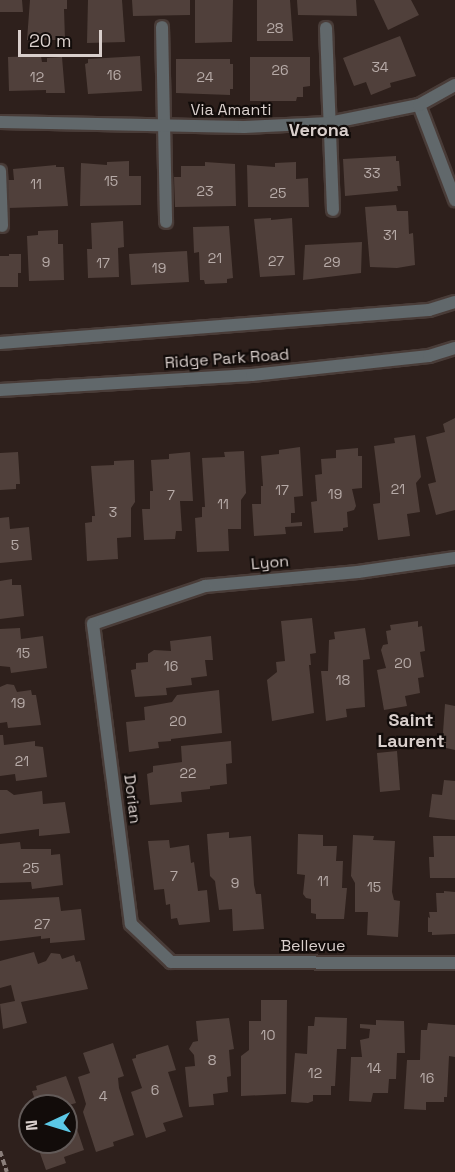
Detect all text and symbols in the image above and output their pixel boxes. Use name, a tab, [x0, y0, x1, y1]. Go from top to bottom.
scale bar	[21, 18, 105, 56]
house number: 28	[266, 20, 284, 36]
text: 20 m	[29, 29, 72, 52]
house number: 34	[371, 59, 389, 75]
house number: 26	[271, 62, 289, 78]
house number: 16	[107, 67, 121, 83]
house number: 12	[30, 69, 44, 85]
house number: 24	[197, 69, 213, 85]
street label: Via Amanti	[190, 100, 272, 120]
district label: Verona	[289, 119, 349, 141]
house number: 33	[364, 165, 380, 181]
house number: 15	[104, 173, 118, 189]
house number: 11	[30, 176, 42, 192]
house number: 23	[197, 183, 213, 199]
house number: 25	[270, 185, 286, 201]
house number: 31	[383, 227, 397, 243]
house number: 21	[208, 250, 222, 266]
house number: 27	[268, 253, 284, 269]
house number: 9	[42, 254, 50, 270]
house number: 29	[324, 254, 340, 270]
house number: 17	[96, 255, 110, 271]
house number: 19	[152, 260, 166, 276]
street label: Ridge Park Road	[164, 345, 290, 373]
house number: 21	[391, 481, 405, 497]
house number: 17	[275, 482, 289, 498]
house number: 19	[328, 486, 342, 502]
house number: 7	[167, 487, 175, 503]
house number: 11	[217, 496, 229, 512]
house number: 3	[109, 504, 117, 520]
house number: 5	[11, 537, 19, 553]
street label: Lyon	[250, 552, 290, 574]
house number: 15	[16, 645, 30, 661]
house number: 20	[394, 655, 412, 671]
house number: 16	[164, 658, 178, 674]
house number: 18	[336, 672, 350, 688]
house number: 19	[11, 695, 25, 711]
district label: Saint Laurent	[377, 710, 445, 752]
house number: 20	[169, 713, 187, 729]
house number: 21	[15, 753, 29, 769]
house number: 22	[180, 765, 196, 781]
street label: Dorian	[119, 773, 145, 825]
house number: 25	[23, 860, 39, 876]
house number: 7	[170, 868, 178, 884]
house number: 11	[317, 873, 329, 889]
house number: 9	[231, 875, 239, 891]
house number: 15	[367, 879, 381, 895]
house number: 27	[34, 916, 50, 932]
street label: Bellevue	[281, 936, 345, 956]
house number: 10	[261, 1027, 275, 1043]
house number: 8	[208, 1052, 216, 1068]
house number: 14	[367, 1060, 381, 1076]
house number: 12	[308, 1065, 322, 1081]
house number: 16	[420, 1070, 434, 1086]
house number: 6	[151, 1082, 159, 1098]
house number: 4	[99, 1088, 107, 1104]
north arrow	[18, 1094, 78, 1154]
text: N	[21, 1119, 42, 1131]

